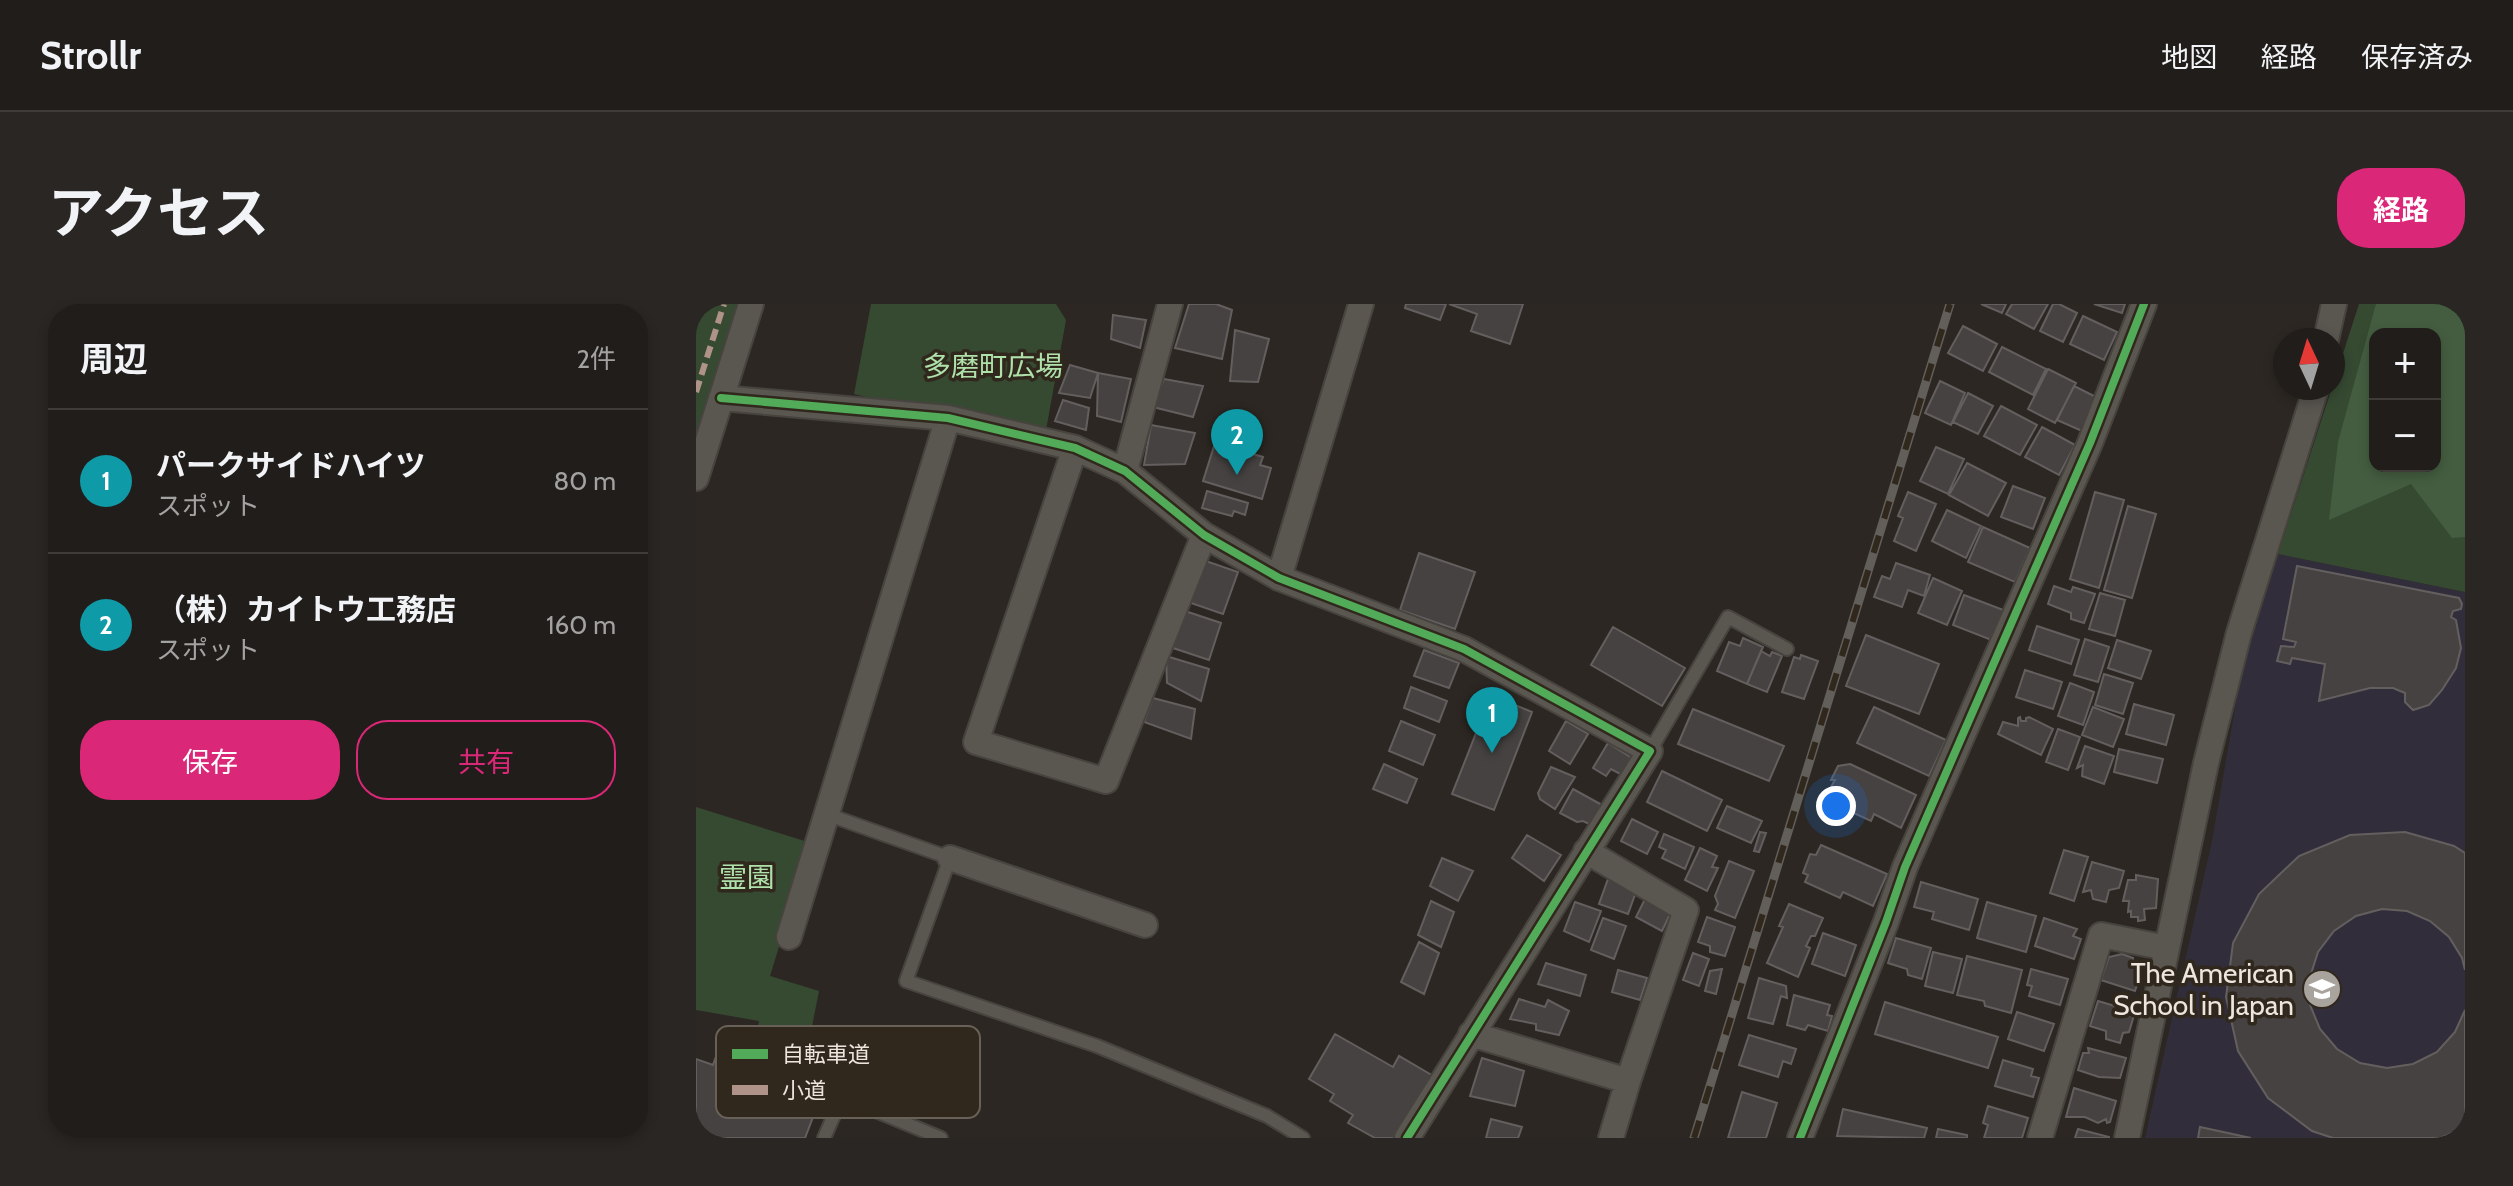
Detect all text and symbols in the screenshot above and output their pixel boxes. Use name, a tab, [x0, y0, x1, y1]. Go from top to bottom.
text: Strollr	[40, 32, 141, 79]
text: 地図	[2161, 40, 2217, 74]
text: 経路	[2261, 40, 2317, 74]
text: 保存済み	[2361, 40, 2473, 74]
button: 経路	[2337, 168, 2465, 248]
text: アクセス	[48, 179, 269, 247]
north arrow	[2273, 328, 2345, 400]
map controls	[2369, 328, 2441, 472]
button: +	[2369, 328, 2441, 400]
text: 周辺	[80, 338, 148, 380]
text: 2件	[576, 343, 616, 375]
park label: 多磨町広場	[923, 349, 1063, 383]
button: −	[2369, 400, 2441, 472]
pin: 2	[1211, 409, 1263, 475]
text: パークサイドハイツ	[156, 447, 425, 484]
text: 1	[101, 465, 111, 497]
text: 80 m	[553, 465, 616, 497]
text: スポット	[156, 490, 260, 522]
text: （株）カイトウ工務店	[156, 591, 456, 628]
text: 2	[99, 609, 113, 641]
text: 160 m	[546, 609, 616, 641]
text: スポット	[156, 634, 260, 666]
pin: 1	[1466, 687, 1518, 753]
button: 保存	[80, 720, 340, 800]
button: 共有	[356, 720, 616, 800]
your location	[1816, 786, 1856, 826]
park label: 霊園	[719, 860, 775, 894]
place label: The American School in Japan	[2113, 956, 2294, 1022]
school or university icon: The American School in Japan	[2301, 968, 2343, 1010]
legend	[716, 1026, 980, 1118]
text: 自転車道	[782, 1041, 870, 1068]
text: 小道	[782, 1077, 826, 1104]

